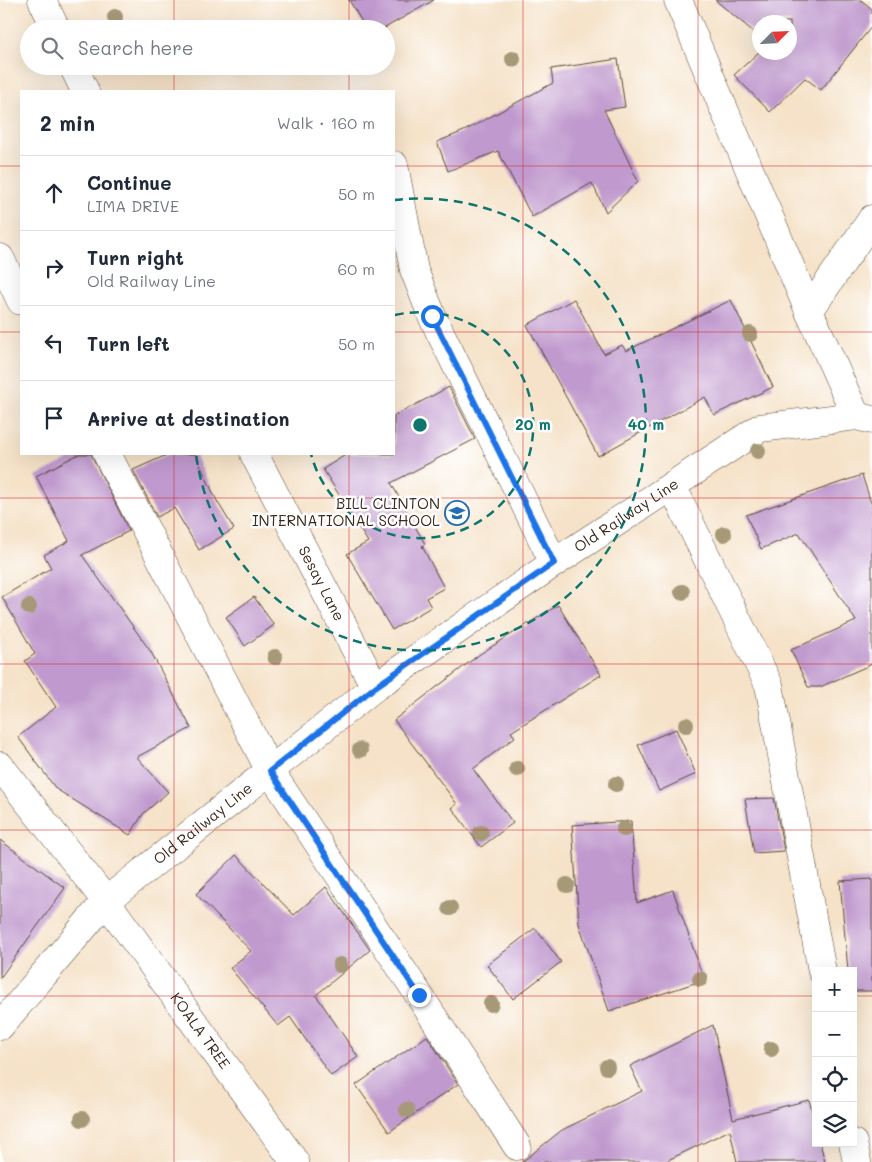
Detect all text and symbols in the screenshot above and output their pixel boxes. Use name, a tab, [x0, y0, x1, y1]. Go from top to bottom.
north arrow	[752, 15, 797, 60]
search box	[20, 20, 395, 75]
icon: search	[38, 34, 66, 62]
text: Search here	[78, 35, 194, 60]
text: 2 min	[40, 109, 95, 136]
text: Walk · 160 m	[277, 112, 375, 133]
text: Continue	[87, 170, 172, 195]
icon: ahead	[40, 179, 68, 207]
text: 50 m	[338, 183, 375, 204]
text: LIMA DRIVE	[87, 195, 179, 216]
text: Turn right	[87, 245, 184, 270]
icon: right	[40, 254, 68, 282]
text: 60 m	[338, 258, 375, 279]
text: Old Railway Line	[87, 270, 216, 291]
route start	[421, 305, 444, 328]
icon: left	[40, 329, 68, 357]
text: Turn left	[87, 331, 170, 356]
text: 50 m	[338, 333, 375, 354]
icon: arrive	[40, 404, 68, 432]
text: Arrive at destination	[87, 406, 290, 431]
text: 20 m	[515, 414, 551, 434]
text: 40 m	[628, 414, 664, 434]
centre of rings	[411, 416, 429, 434]
street label: Old Railway Line	[570, 473, 682, 556]
place label: BILL CLINTON INTERNATIONAL SCHOOL	[252, 493, 440, 530]
school or university icon: BILL CLINTON INTERNATIONAL SCHOOL	[444, 500, 470, 526]
street label: Sesay Lane	[294, 542, 350, 624]
street label: Old Railway Line	[149, 777, 256, 868]
map controls	[812, 967, 857, 1147]
button: +	[812, 967, 857, 1012]
route end	[408, 984, 431, 1007]
street label: KOALA TREE	[166, 988, 235, 1073]
button: −	[812, 1012, 857, 1057]
button: locate	[812, 1057, 857, 1102]
button: layers	[812, 1102, 857, 1147]

